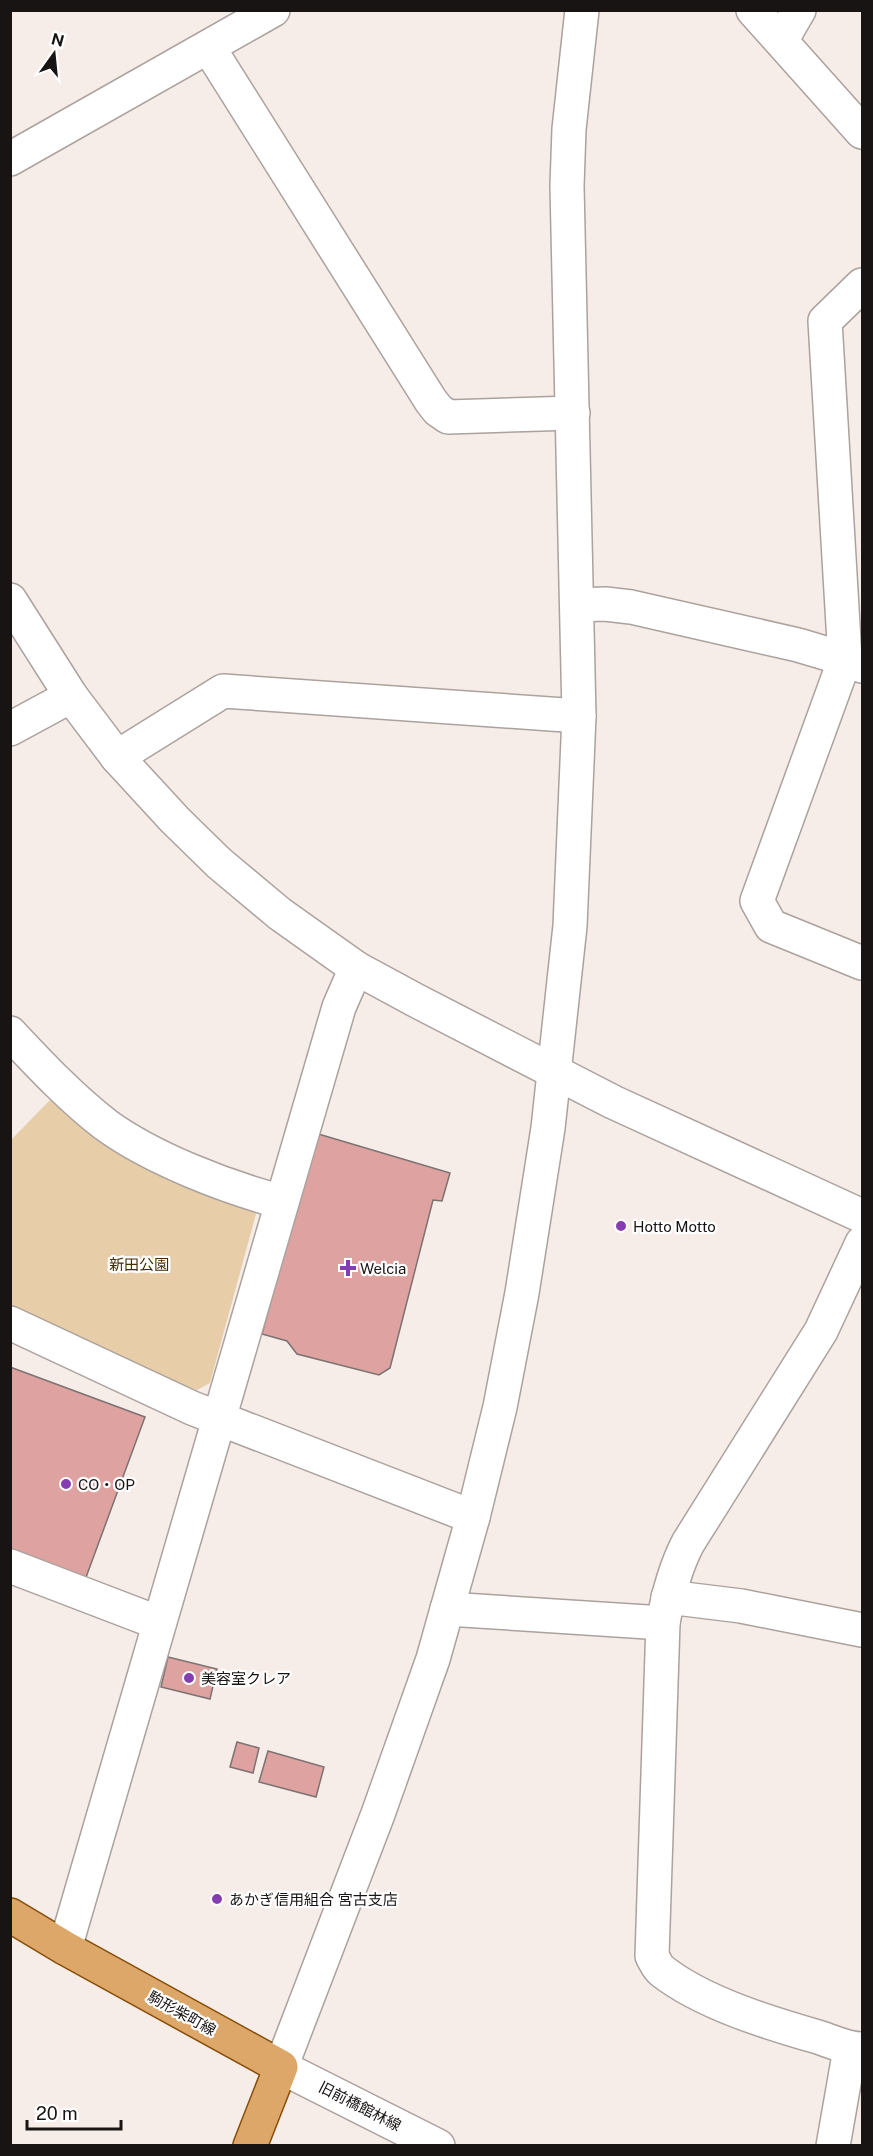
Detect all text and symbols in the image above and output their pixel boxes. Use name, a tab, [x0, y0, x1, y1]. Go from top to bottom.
north arrow	[24, 24, 84, 84]
text: N	[49, 29, 66, 51]
place label: Hotto Motto	[633, 1218, 716, 1235]
marker: Hotto Motto	[614, 1219, 628, 1233]
park label: 新田公園	[109, 1256, 169, 1273]
place label: Welcia	[360, 1260, 406, 1277]
marker: Welcia	[341, 1261, 355, 1275]
place label: CO・OP	[78, 1476, 135, 1493]
marker: CO・OP	[59, 1477, 73, 1491]
place label: 美容室クレア	[201, 1670, 291, 1687]
marker: 美容室クレア	[182, 1671, 196, 1685]
place label: あかぎ信用組合 宮古支店	[229, 1891, 398, 1908]
marker: あかぎ信用組合 宮古支店	[210, 1892, 224, 1906]
street label: 駒形柴町線	[145, 1987, 219, 2039]
street label: 旧前橋館林線	[316, 2078, 404, 2134]
scale bar	[27, 2093, 122, 2131]
text: 20 m	[36, 2103, 78, 2124]

